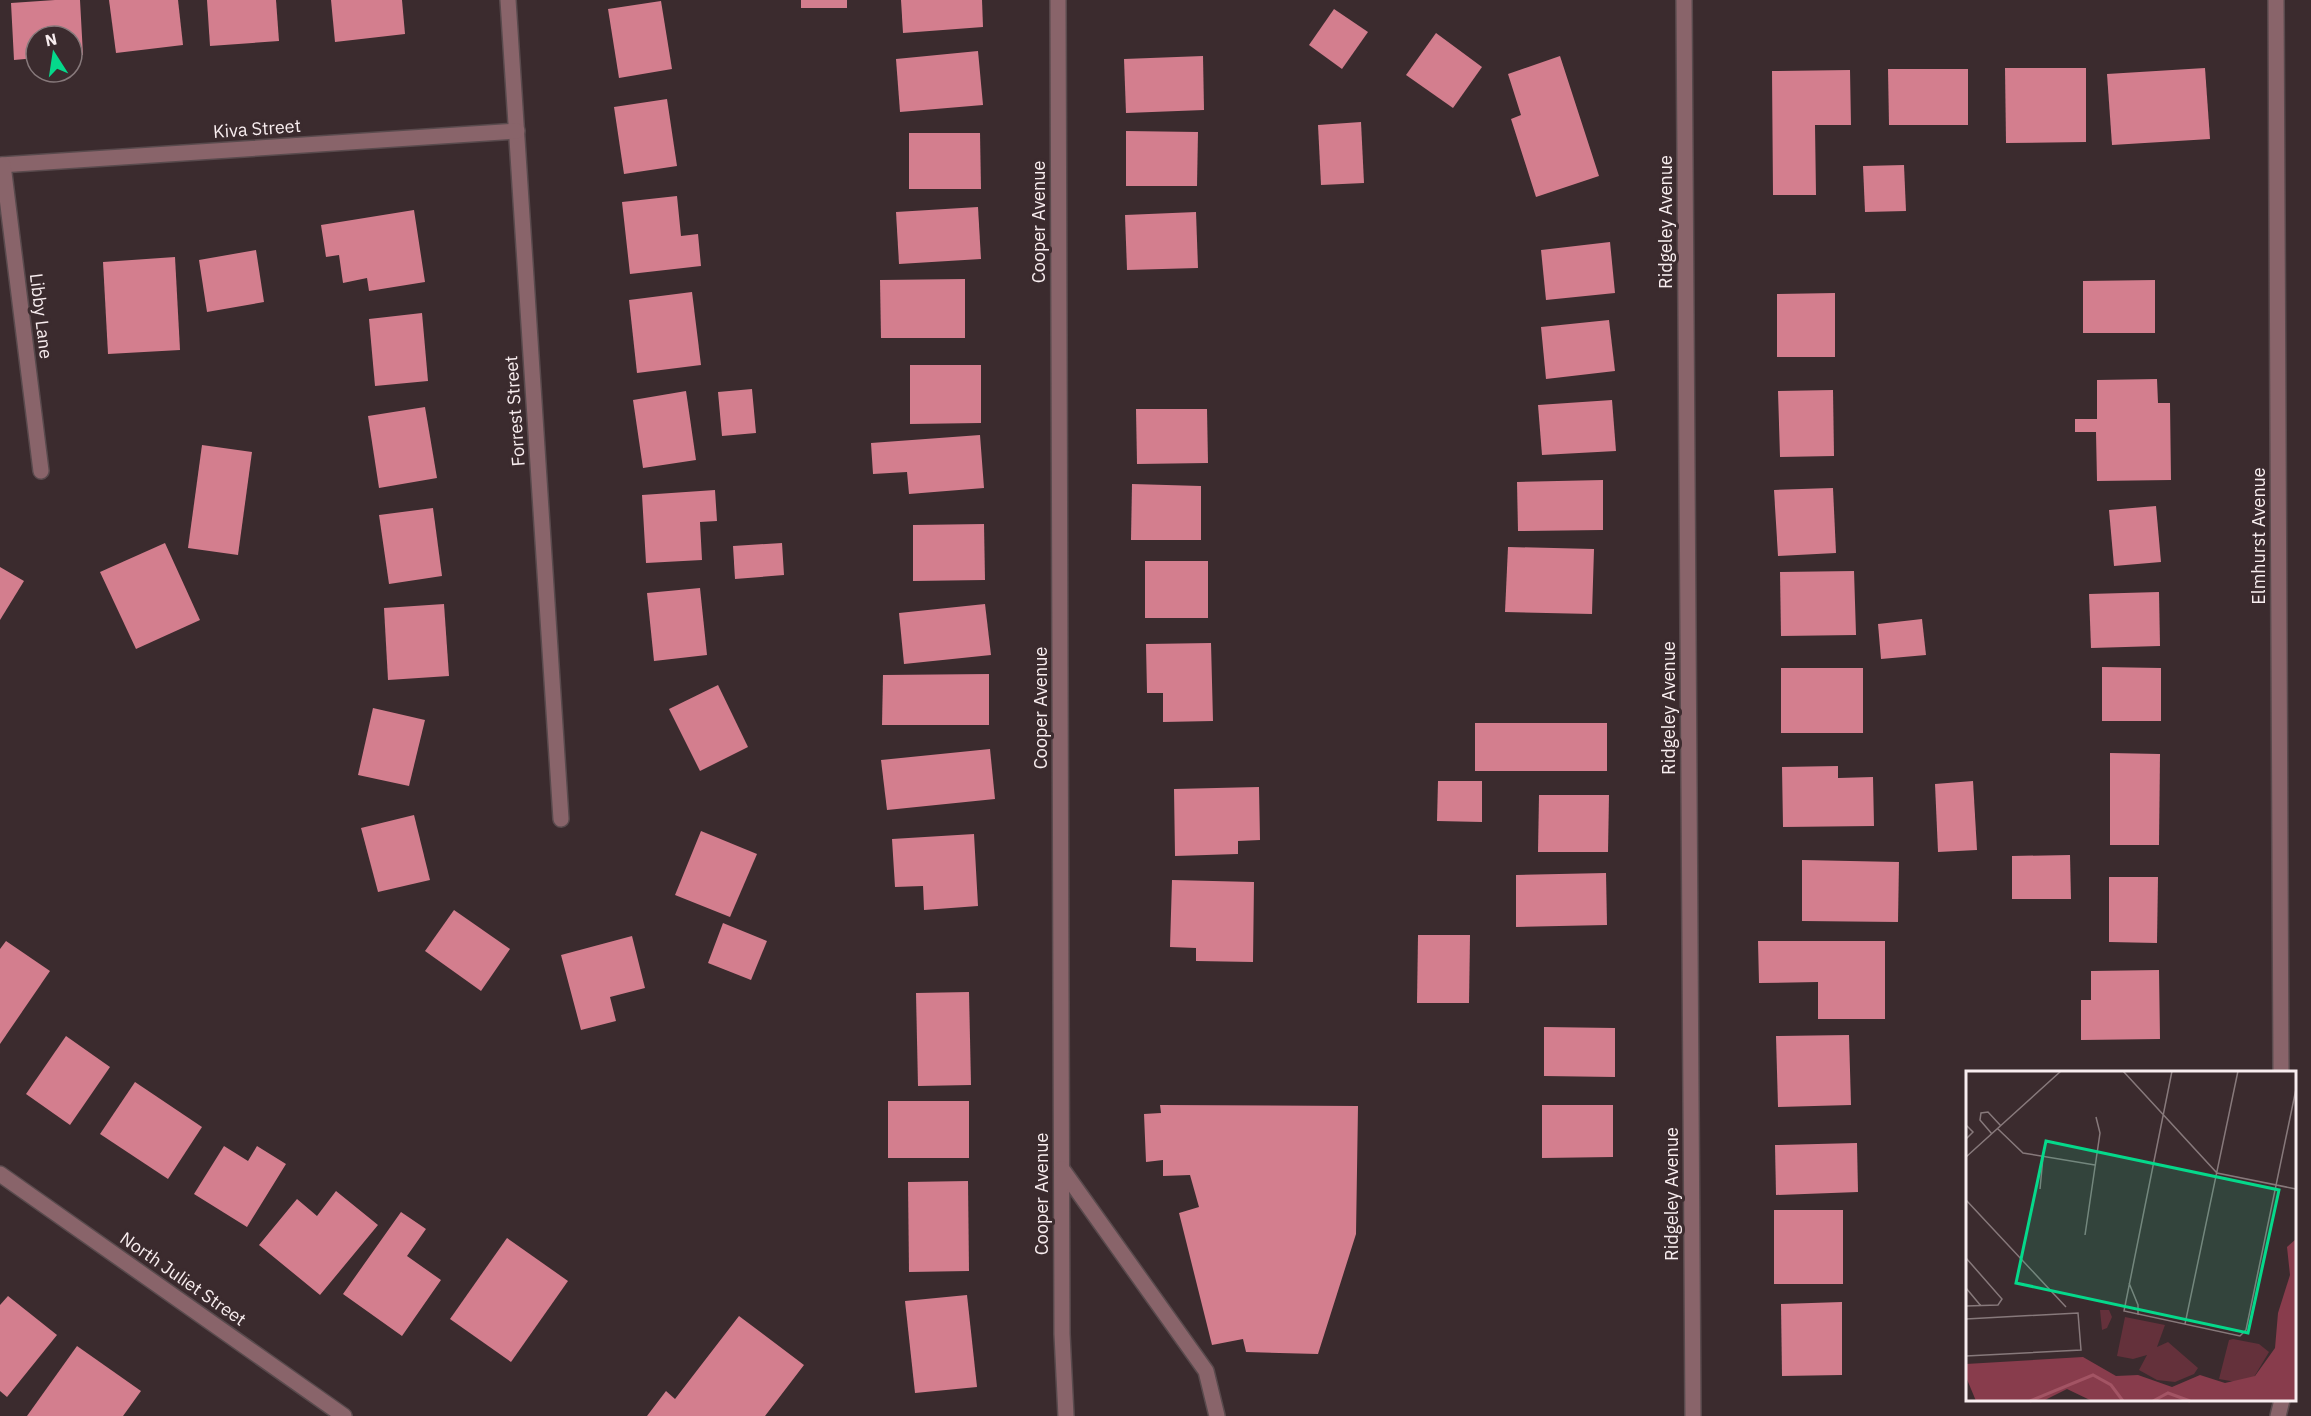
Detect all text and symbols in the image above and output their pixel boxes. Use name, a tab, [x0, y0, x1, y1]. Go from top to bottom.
north arrow	[24, 24, 84, 84]
text: N	[43, 28, 59, 50]
street label: Kiva Street	[212, 114, 302, 143]
street label: Ridgeley Avenue	[1654, 155, 1677, 289]
street label: Cooper Avenue	[1027, 161, 1050, 283]
street label: Libby Lane	[25, 272, 58, 360]
street label: Forrest Street	[499, 355, 530, 467]
street label: Elmhurst Avenue	[2247, 467, 2270, 605]
street label: Ridgeley Avenue	[1657, 641, 1680, 775]
street label: Cooper Avenue	[1029, 647, 1052, 769]
inset map	[1966, 1071, 2296, 1401]
street label: Ridgeley Avenue	[1660, 1127, 1683, 1261]
street label: Cooper Avenue	[1030, 1133, 1053, 1255]
street label: North Juliet Street	[116, 1226, 251, 1331]

